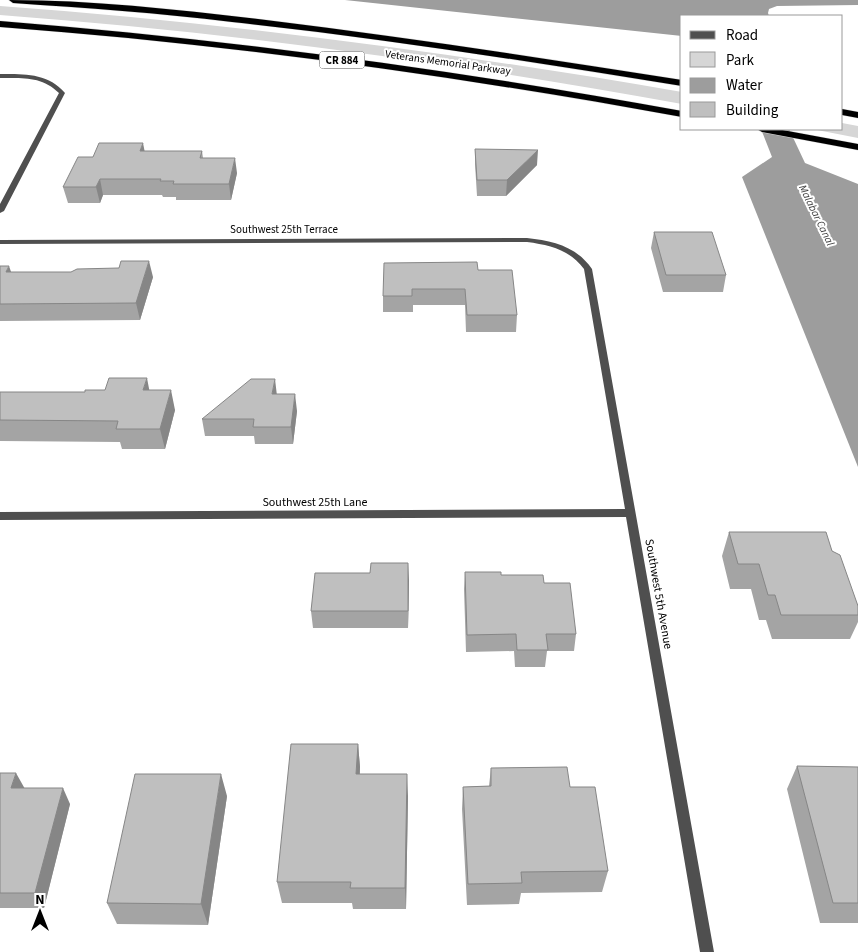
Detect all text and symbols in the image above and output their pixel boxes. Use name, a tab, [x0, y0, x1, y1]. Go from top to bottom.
legend	[680, 15, 843, 130]
text: Road	[726, 25, 758, 46]
street label: Veterans Memorial Parkway	[384, 46, 512, 79]
text: Park	[726, 50, 755, 71]
road number: CR 884	[320, 52, 364, 68]
text: Water	[726, 75, 763, 96]
text: Building	[726, 100, 779, 121]
water label: Malabar Canal	[795, 182, 838, 249]
street label: Southwest 25th Terrace	[230, 222, 338, 237]
street label: Southwest 25th Lane	[262, 494, 368, 511]
street label: Southwest 5th Avenue	[640, 538, 677, 651]
north arrow	[15, 887, 65, 937]
text: N	[35, 890, 45, 910]

